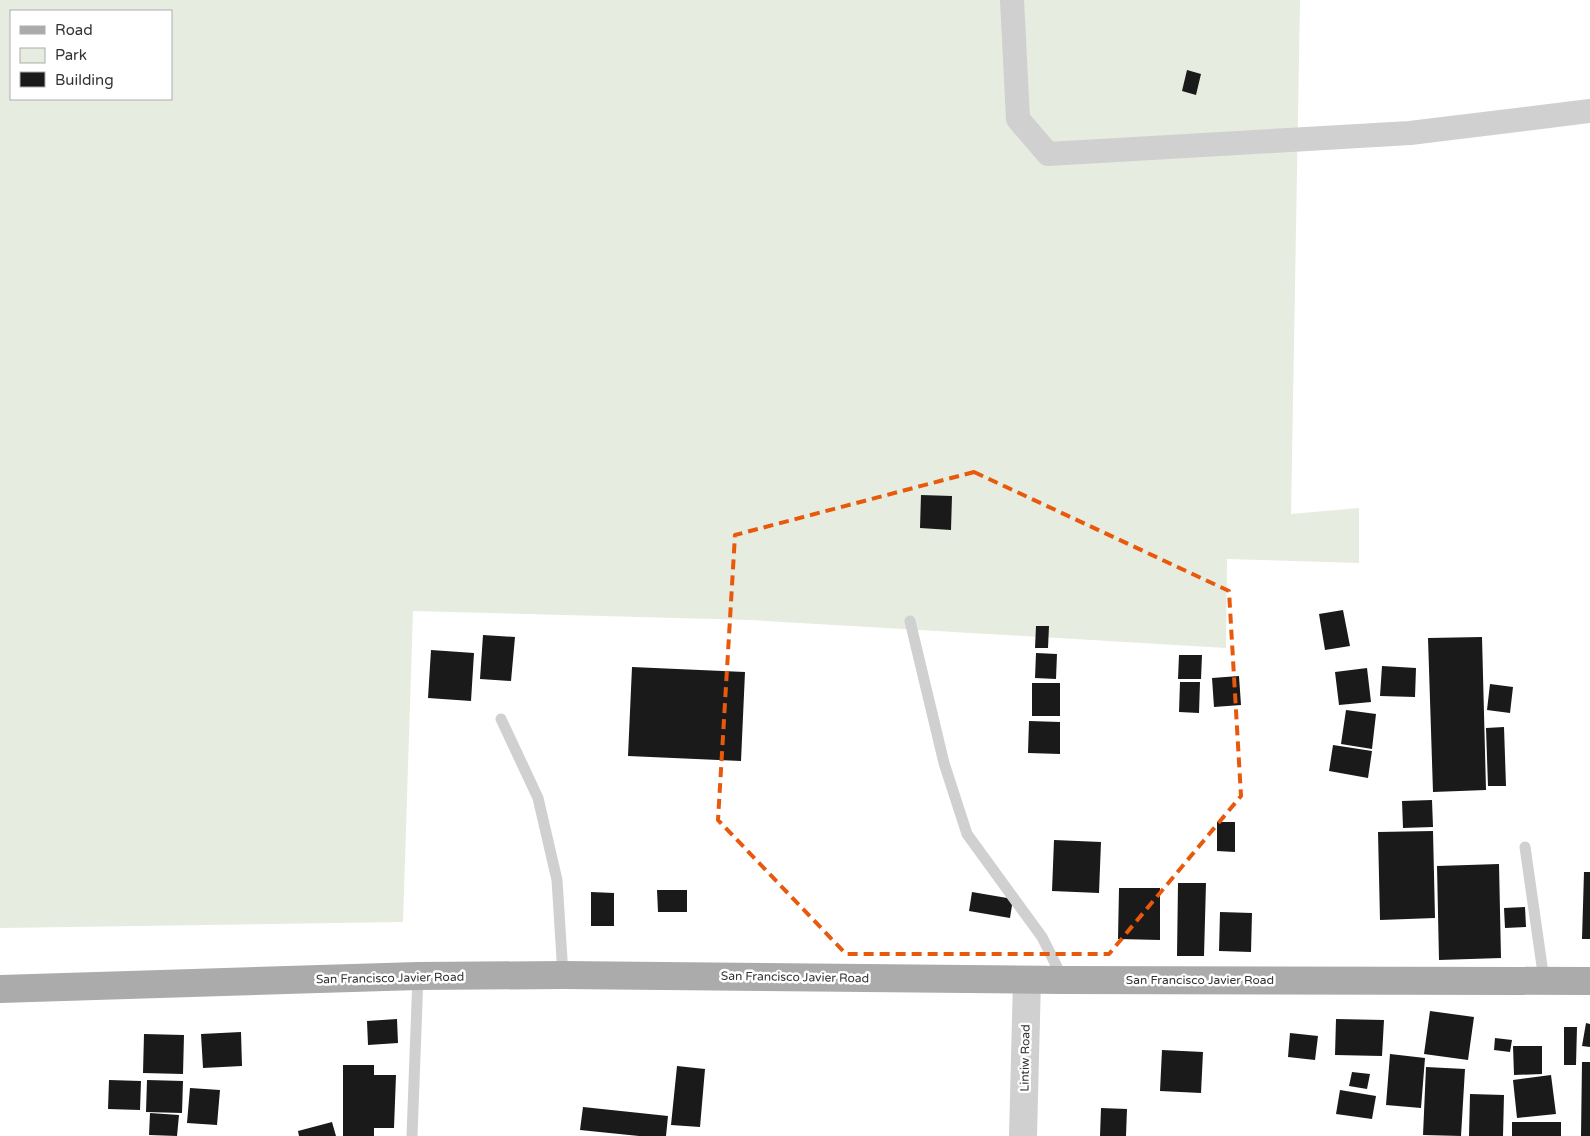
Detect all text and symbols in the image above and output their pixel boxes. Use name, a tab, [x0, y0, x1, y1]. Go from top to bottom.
legend	[10, 10, 172, 100]
text: Road	[55, 21, 93, 39]
text: Park	[55, 46, 87, 64]
text: Building	[55, 71, 114, 89]
street label: San Francisco Javier Road	[721, 969, 869, 985]
street label: San Francisco Javier Road	[316, 970, 464, 986]
street label: San Francisco Javier Road	[1126, 973, 1274, 987]
street label: Lintiw Road	[1017, 1024, 1033, 1092]

